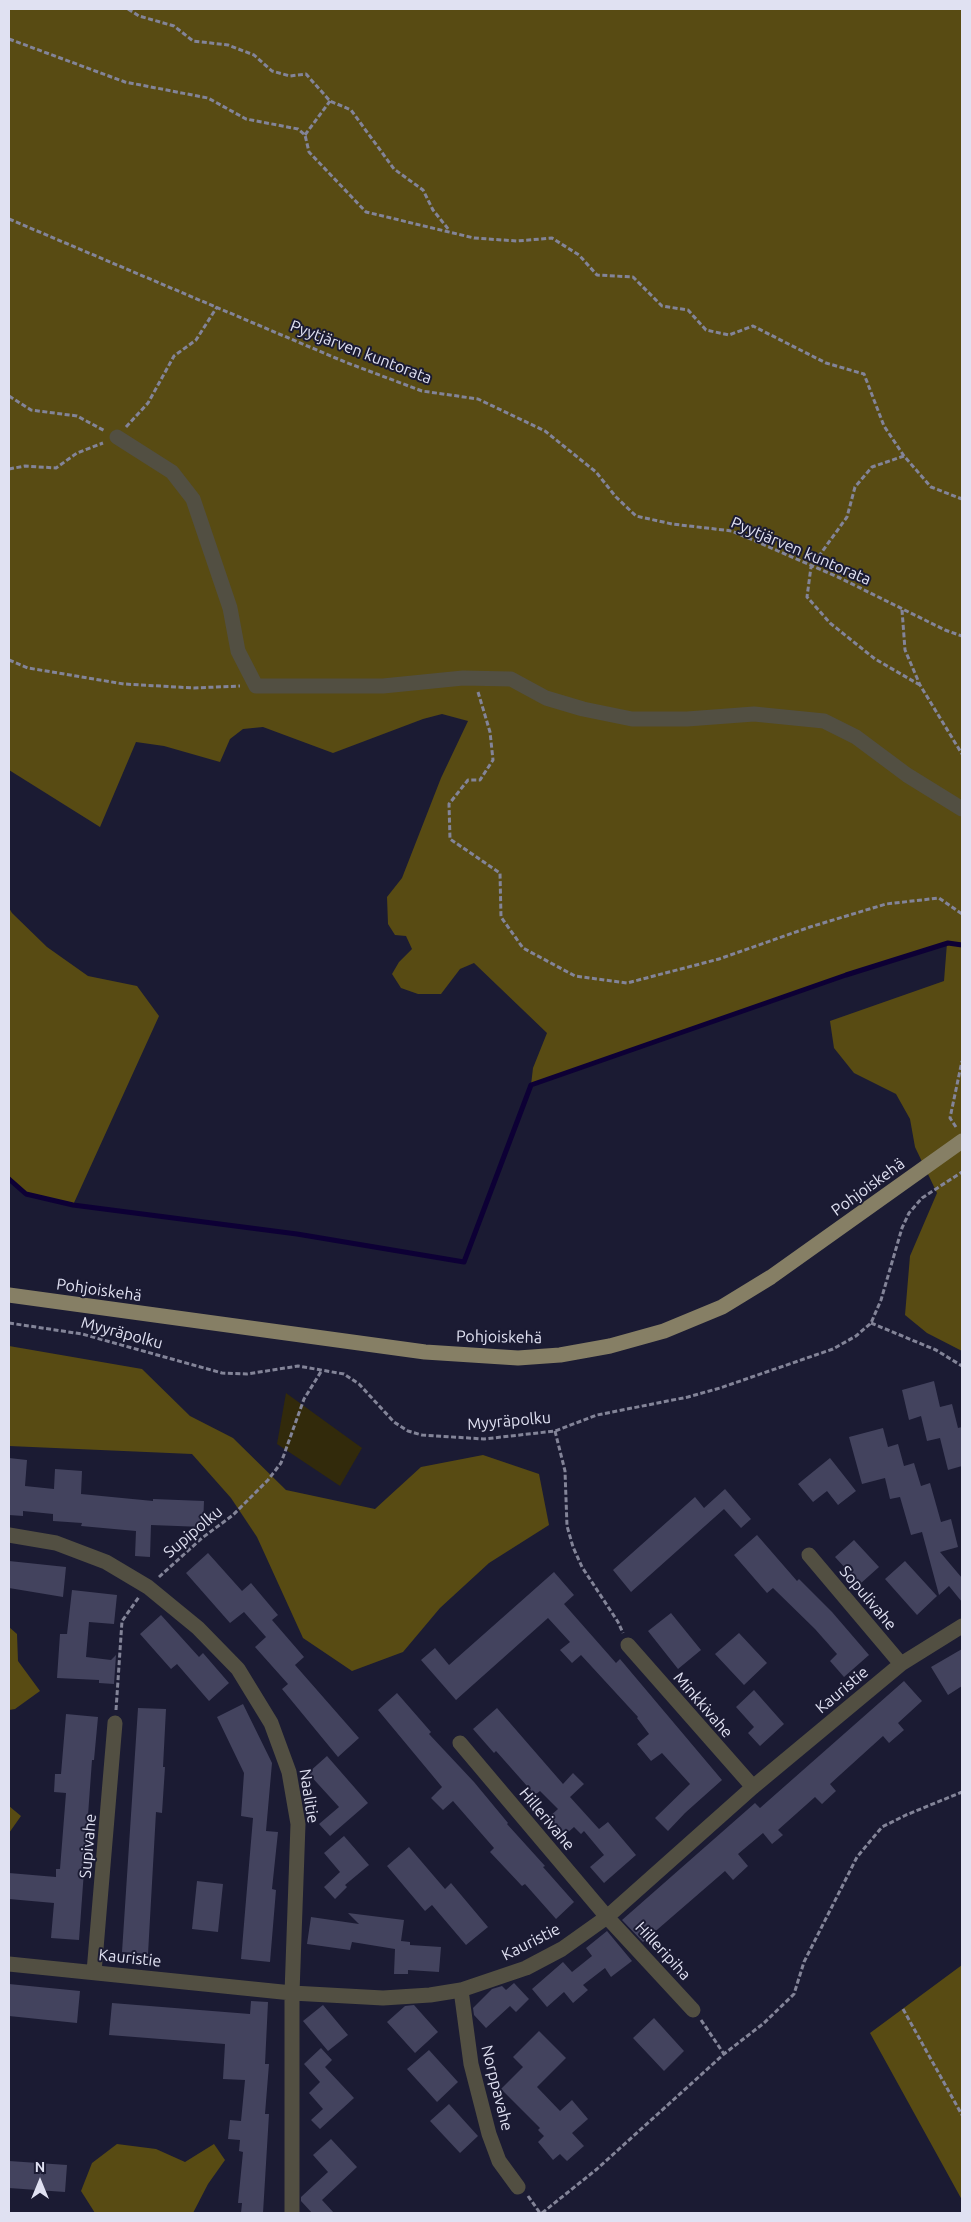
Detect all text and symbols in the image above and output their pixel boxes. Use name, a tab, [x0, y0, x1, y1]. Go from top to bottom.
street label: Pyytjärven kuntorata	[287, 316, 435, 388]
street label: Pyytjärven kuntorata	[728, 513, 874, 589]
street label: Pohjoiskehä	[828, 1154, 908, 1220]
street label: Pohjoiskehä	[55, 1275, 143, 1305]
street label: Myyräpolku	[79, 1313, 165, 1353]
street label: Pohjoiskehä	[456, 1327, 542, 1347]
street label: Myyräpolku	[466, 1408, 552, 1434]
street label: Supipolku	[160, 1502, 226, 1562]
street label: Sopulivahe	[835, 1562, 901, 1634]
street label: Kauristie	[812, 1662, 872, 1718]
street label: Minkkivahe	[669, 1668, 737, 1742]
street label: Naalitie	[295, 1767, 323, 1825]
street label: Hillerivahe	[515, 1784, 579, 1854]
street label: Supivahe	[76, 1813, 100, 1879]
street label: Hilleripiha	[631, 1918, 695, 1984]
street label: Kauristie	[499, 1919, 563, 1965]
street label: Kauristie	[98, 1945, 162, 1971]
street label: Norppavahe	[477, 2043, 517, 2133]
north arrow	[15, 2157, 65, 2207]
text: N	[35, 2159, 45, 2175]

